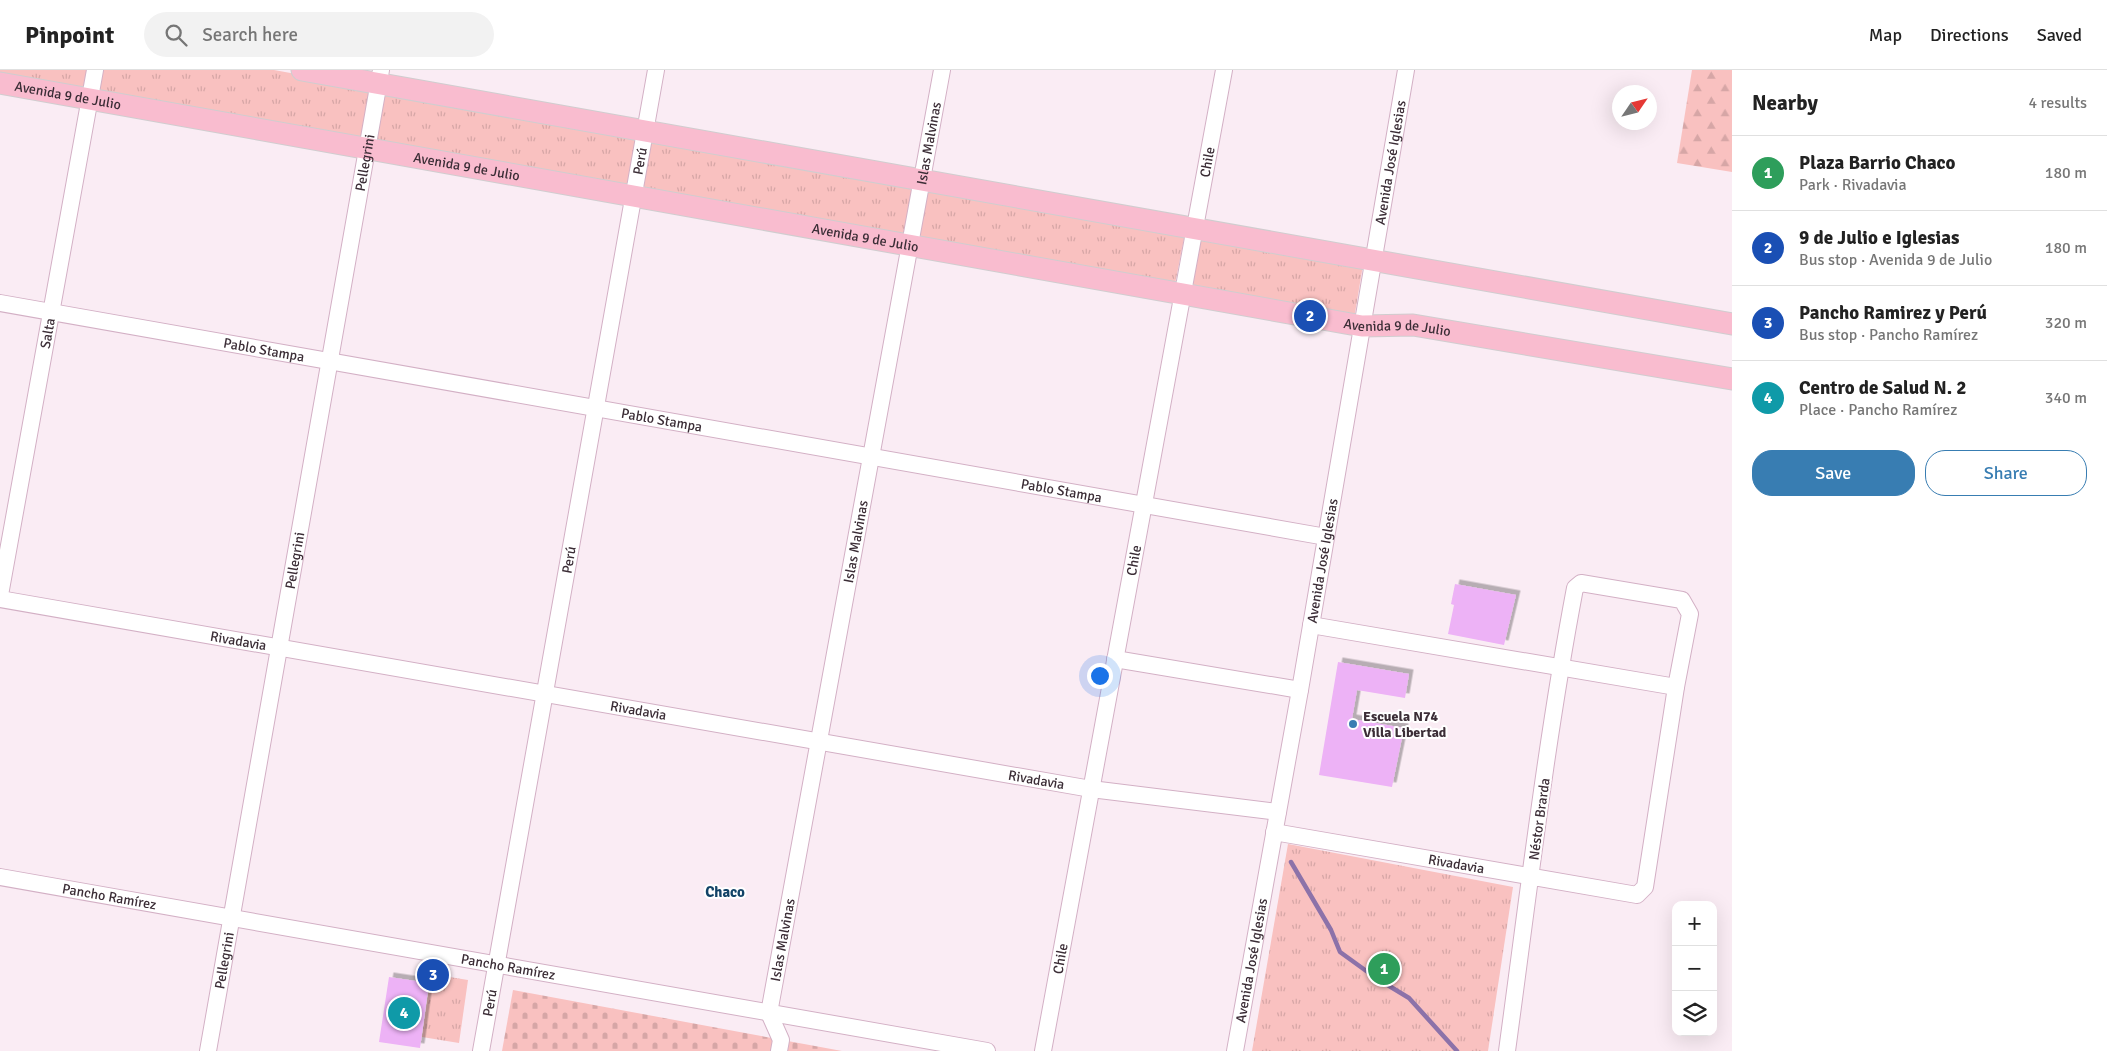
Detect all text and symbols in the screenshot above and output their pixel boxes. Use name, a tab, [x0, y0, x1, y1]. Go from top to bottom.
search box	[144, 12, 494, 57]
text: Pinpoint	[25, 20, 114, 50]
icon: search	[162, 21, 190, 49]
text: Search here	[202, 23, 298, 47]
text: Map	[1869, 24, 1902, 46]
text: Directions	[1930, 24, 2009, 46]
text: Saved	[2037, 24, 2082, 46]
street label: Avenida 9 de Julio	[13, 78, 122, 113]
north arrow	[1612, 85, 1657, 130]
text: Nearby	[1752, 90, 1818, 116]
text: 4 results	[2028, 93, 2087, 113]
street label: Avenida José Iglesias	[1372, 99, 1410, 226]
street label: Islas Malvinas	[913, 101, 945, 186]
street label: Pellegrini	[352, 133, 379, 193]
street label: Chile	[1196, 145, 1219, 179]
street label: Perú	[629, 146, 651, 176]
street label: Avenida 9 de Julio	[412, 149, 521, 185]
text: Plaza Barrio Chaco	[1799, 151, 1955, 175]
text: 1	[1764, 163, 1772, 183]
text: 180 m	[2045, 163, 2087, 183]
text: Park · Rivadavia	[1799, 175, 1907, 195]
street label: Avenida 9 de Julio	[811, 220, 920, 256]
text: 9 de Julio e Iglesias	[1799, 226, 1959, 250]
text: 2	[1764, 238, 1772, 258]
text: 180 m	[2045, 238, 2087, 258]
text: Bus stop · Avenida 9 de Julio	[1799, 250, 1992, 270]
pin: 2	[1294, 297, 1326, 335]
text: Pancho Ramirez y Perú	[1799, 301, 1987, 325]
text: 3	[1764, 313, 1772, 333]
text: 320 m	[2045, 313, 2087, 333]
street label: Avenida 9 de Julio	[1342, 315, 1452, 340]
street label: Salta	[37, 317, 59, 350]
text: Bus stop · Pancho Ramírez	[1799, 325, 1978, 345]
street label: Pablo Stampa	[222, 335, 306, 366]
text: Centro de Salud N. 2	[1799, 376, 1967, 400]
text: 4	[1764, 388, 1772, 408]
text: 340 m	[2045, 388, 2087, 408]
text: Place · Pancho Ramírez	[1799, 400, 1957, 420]
street label: Pablo Stampa	[620, 405, 704, 436]
button: Save	[1752, 450, 1915, 496]
button: Share	[1925, 450, 2087, 496]
street label: Pablo Stampa	[1020, 475, 1103, 506]
street label: Avenida José Iglesias	[1304, 497, 1342, 624]
street label: Islas Malvinas	[840, 499, 872, 585]
street label: Pellegrini	[282, 531, 308, 590]
street label: Chile	[1123, 544, 1145, 577]
street label: Perú	[558, 545, 580, 575]
street label: Rivadavia	[209, 628, 268, 654]
your location	[1087, 663, 1113, 689]
street label: Rivadavia	[609, 697, 668, 724]
place label: Escuela N74 Villa Libertad	[1363, 708, 1447, 741]
marker: Escuela N74 Villa Libertad	[1347, 718, 1359, 730]
street label: Rivadavia	[1007, 767, 1066, 793]
street label: Néstor Brarda	[1525, 777, 1554, 861]
street label: Rivadavia	[1427, 851, 1486, 877]
street label: Pancho Ramírez	[61, 880, 158, 913]
district label: Chaco	[705, 883, 745, 901]
street label: Islas Malvinas	[767, 897, 799, 983]
street label: Avenida José Iglesias	[1232, 897, 1271, 1024]
map controls	[1672, 901, 1717, 1036]
button: +	[1672, 901, 1717, 946]
street label: Pellegrini	[211, 931, 238, 990]
street label: Chile	[1049, 942, 1072, 975]
button: −	[1672, 946, 1717, 991]
street label: Pancho Ramírez	[460, 950, 557, 984]
pin: 1	[1368, 950, 1400, 988]
pin: 3	[417, 956, 449, 994]
street label: Perú	[479, 988, 501, 1018]
button: layers	[1672, 991, 1717, 1036]
pin: 4	[388, 994, 420, 1032]

